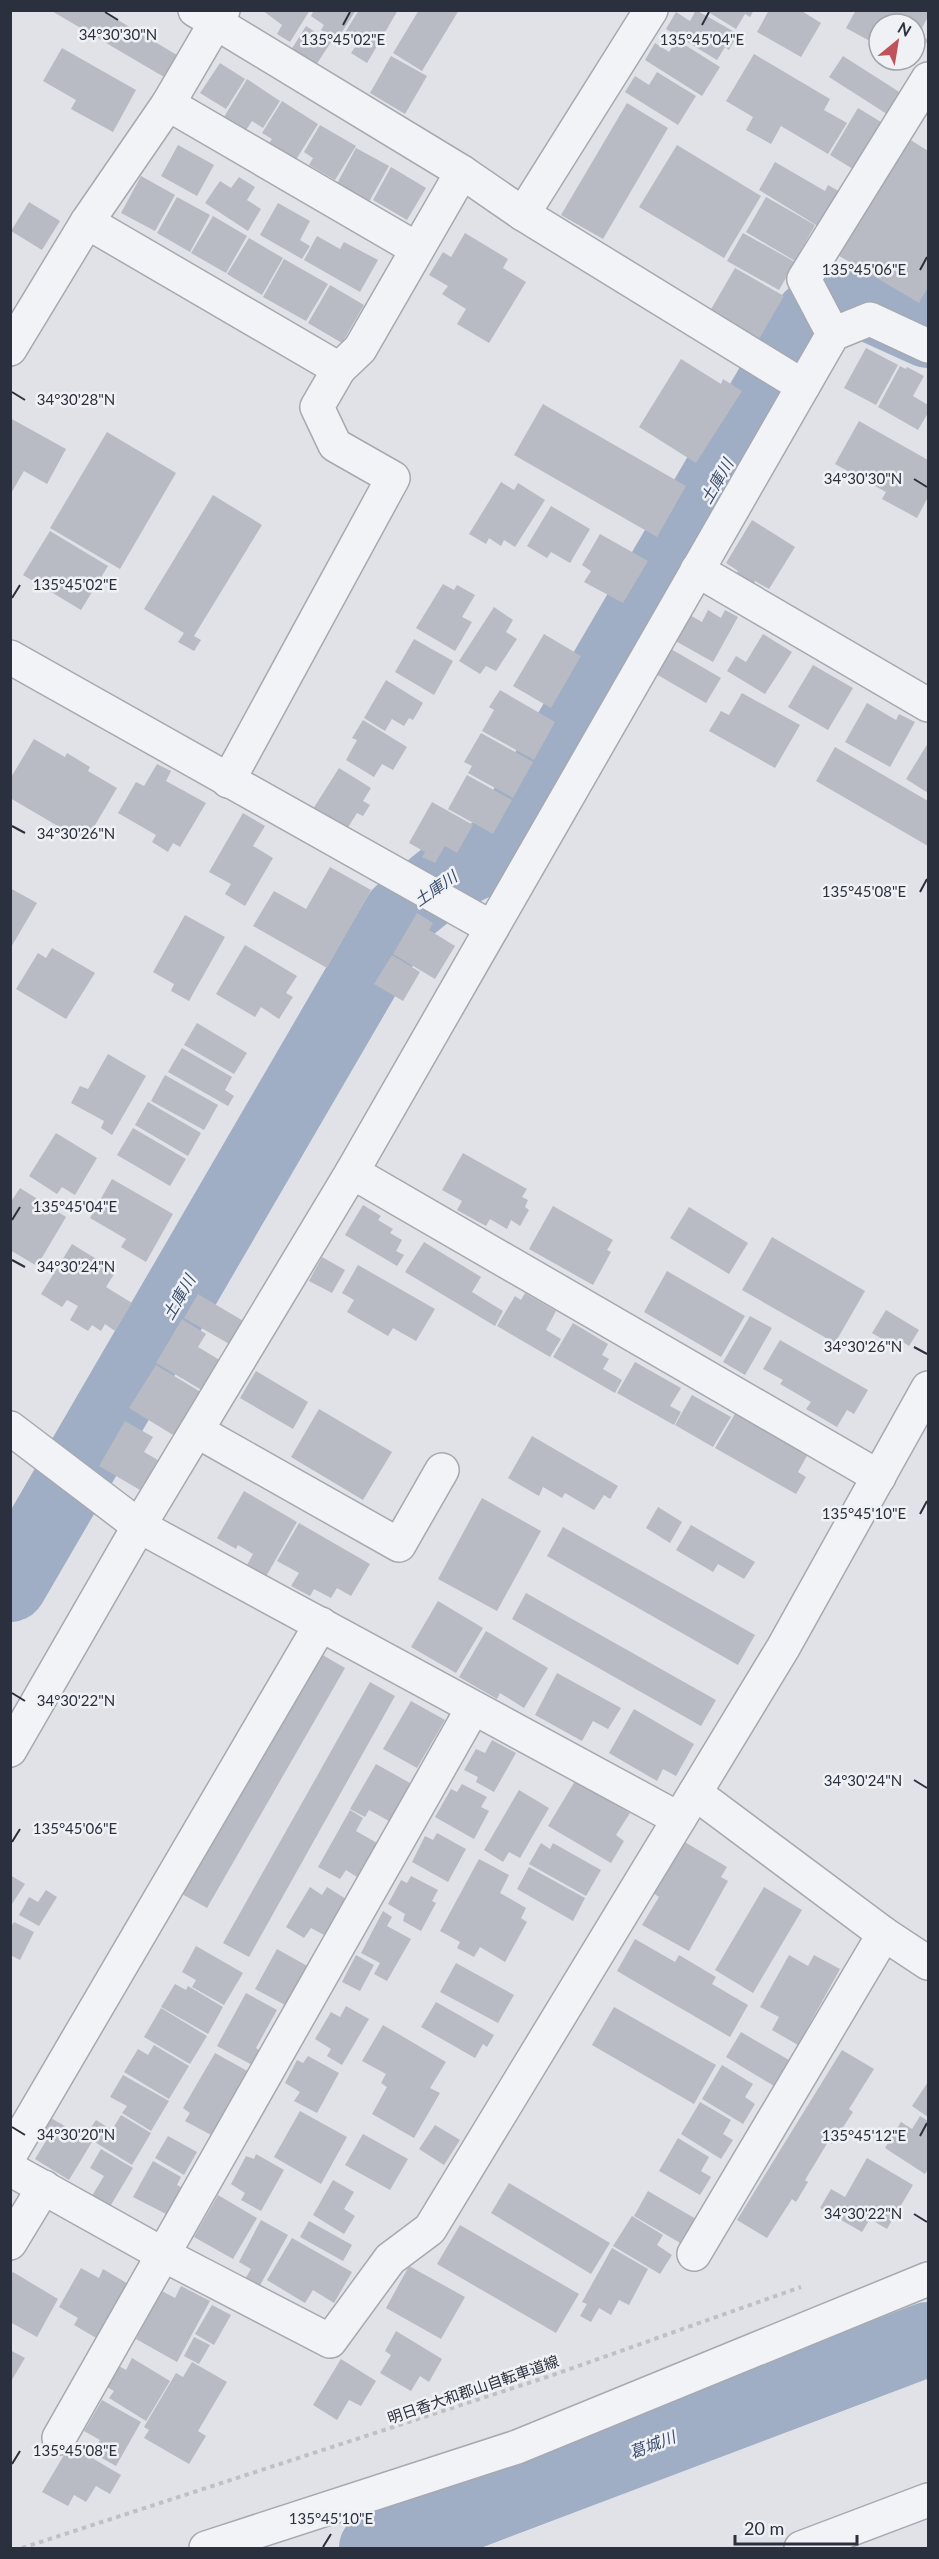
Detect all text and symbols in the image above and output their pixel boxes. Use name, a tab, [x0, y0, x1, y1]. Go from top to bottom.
north arrow	[867, 12, 927, 72]
text: N	[895, 17, 915, 40]
text: 34°30'30"N	[79, 25, 157, 43]
text: 135°45'02"E	[301, 30, 385, 48]
text: 135°45'04"E	[660, 30, 744, 48]
text: 135°45'06"E	[822, 260, 906, 278]
text: 34°30'28"N	[37, 390, 115, 408]
water label: 土庫川	[696, 454, 737, 507]
text: 34°30'30"N	[824, 469, 902, 487]
text: 135°45'02"E	[33, 575, 117, 593]
text: 34°30'26"N	[37, 824, 115, 842]
water label: 土庫川	[410, 865, 462, 910]
text: 135°45'08"E	[822, 882, 906, 900]
text: 135°45'04"E	[33, 1197, 117, 1215]
text: 34°30'24"N	[37, 1257, 115, 1275]
water label: 土庫川	[158, 1270, 199, 1323]
text: 34°30'26"N	[824, 1337, 902, 1355]
text: 135°45'10"E	[822, 1504, 906, 1522]
text: 34°30'22"N	[37, 1691, 115, 1709]
text: 34°30'24"N	[824, 1771, 902, 1789]
text: 135°45'06"E	[33, 1819, 117, 1837]
text: 34°30'20"N	[37, 2125, 115, 2143]
text: 135°45'12"E	[822, 2126, 906, 2144]
text: 34°30'22"N	[824, 2204, 902, 2222]
street label: 明日香大和郡山自転車道線	[385, 2351, 561, 2427]
water label: 葛城川	[626, 2426, 680, 2461]
text: 135°45'08"E	[33, 2441, 117, 2459]
scale bar	[735, 2508, 856, 2546]
text: 135°45'10"E	[289, 2509, 373, 2527]
text: 20 m	[744, 2517, 784, 2539]

